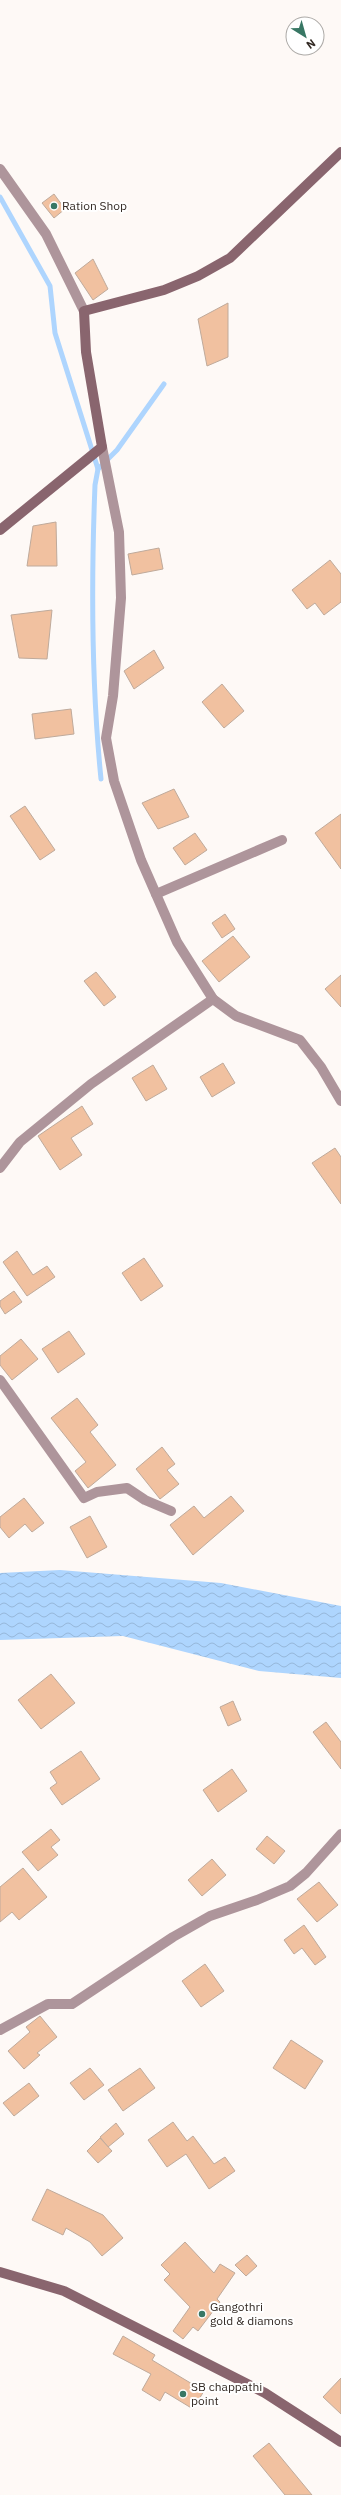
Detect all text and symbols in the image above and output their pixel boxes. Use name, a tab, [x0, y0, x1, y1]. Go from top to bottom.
north arrow	[285, 16, 325, 56]
text: N	[304, 36, 318, 52]
place label: Ration Shop	[62, 198, 127, 213]
marker: Ration Shop	[49, 201, 59, 211]
place label: Gangothri gold & diamons	[210, 2299, 294, 2328]
marker: Gangothri gold & diamons	[197, 2309, 207, 2319]
place label: SB chappathi point	[191, 2379, 262, 2408]
marker: SB chappathi point	[178, 2389, 188, 2399]

